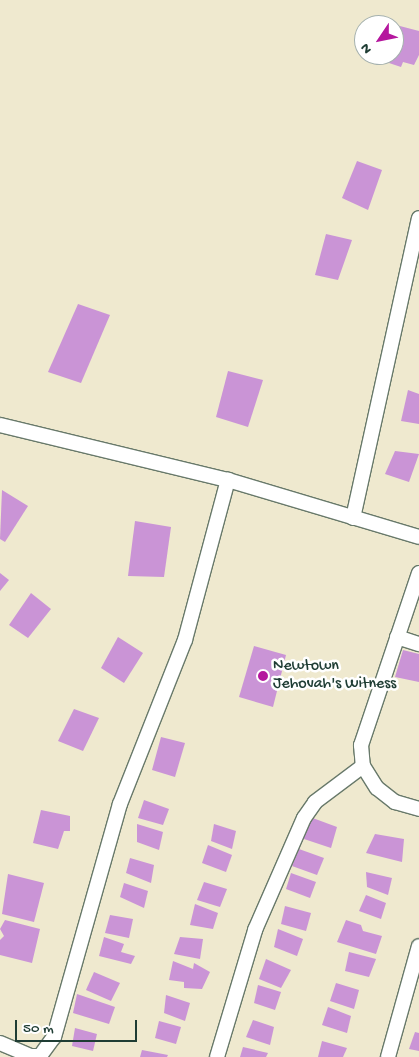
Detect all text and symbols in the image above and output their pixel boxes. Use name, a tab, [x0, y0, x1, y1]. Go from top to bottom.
north arrow	[354, 15, 404, 65]
text: N	[357, 40, 377, 57]
place label: Newtown Jehovah's Witness	[273, 657, 396, 695]
marker: Newtown Jehovah's Witness	[257, 670, 269, 682]
scale bar	[18, 1010, 140, 1042]
text: 50 m	[23, 1020, 54, 1038]

